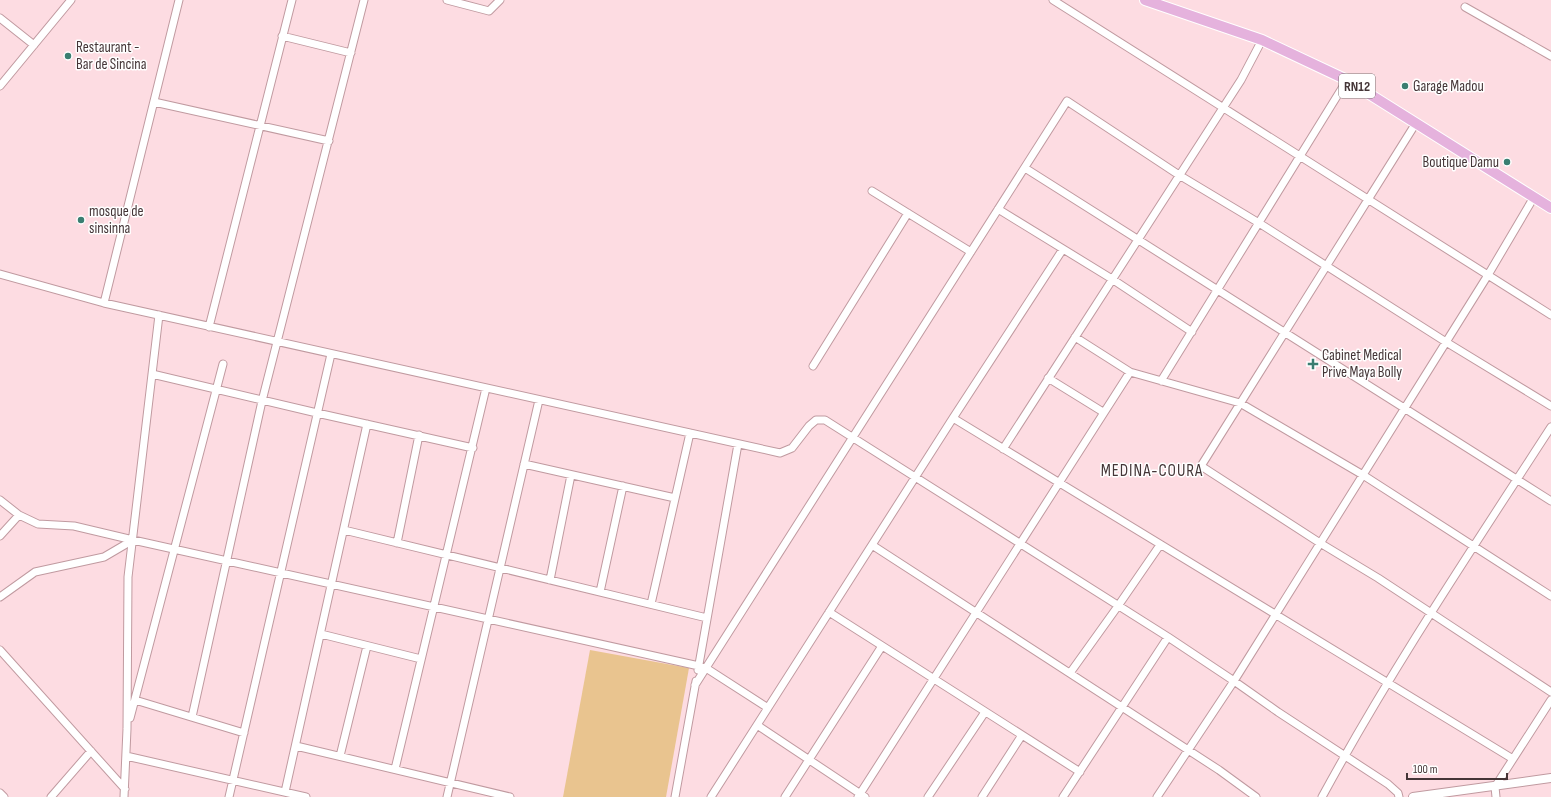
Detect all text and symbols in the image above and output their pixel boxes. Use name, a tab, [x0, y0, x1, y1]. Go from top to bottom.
place label: Restaurant - Bar de Sincina	[76, 38, 147, 74]
marker: Restaurant - Bar de Sincina	[63, 51, 73, 61]
road number: RN12	[1339, 74, 1375, 98]
place label: Garage Madou	[1413, 77, 1484, 96]
marker: Garage Madou	[1400, 81, 1410, 91]
place label: Boutique Damu	[1423, 153, 1499, 172]
marker: Boutique Damu	[1502, 157, 1512, 167]
place label: mosque de sinsinna	[89, 202, 143, 238]
marker: mosque de sinsinna	[76, 215, 86, 225]
place label: Cabinet Medical Prive Maya Bolly	[1322, 346, 1402, 382]
marker: Cabinet Medical Prive Maya Bolly	[1307, 358, 1319, 370]
district label: MEDINA-COURA	[1101, 461, 1203, 481]
scale bar	[1407, 755, 1507, 781]
text: 100 m	[1413, 762, 1438, 777]

